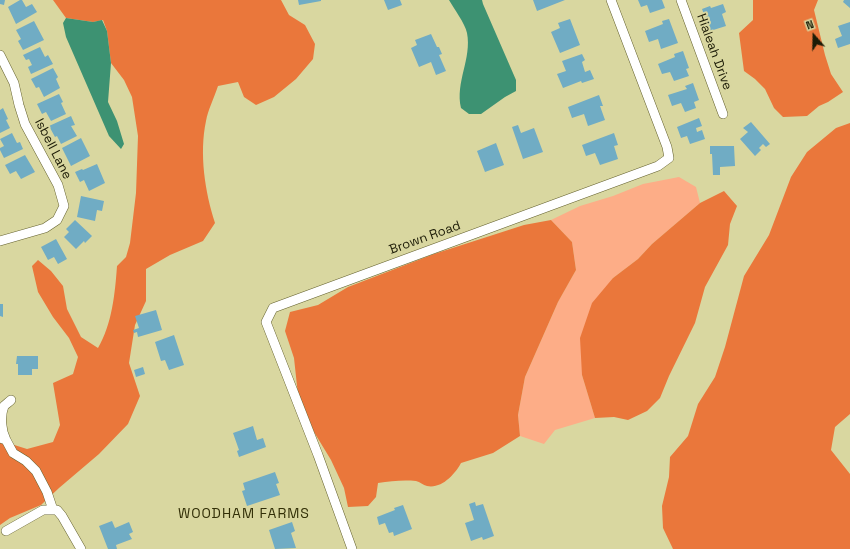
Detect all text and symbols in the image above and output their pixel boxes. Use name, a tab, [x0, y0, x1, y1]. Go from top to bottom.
street label: Hialeah Drive	[693, 12, 735, 92]
north arrow	[794, 16, 834, 56]
text: N	[804, 17, 816, 33]
street label: Isbell Lane	[31, 116, 75, 182]
street label: Brown Road	[387, 218, 463, 258]
district label: WOODHAM FARMS	[178, 506, 310, 522]

